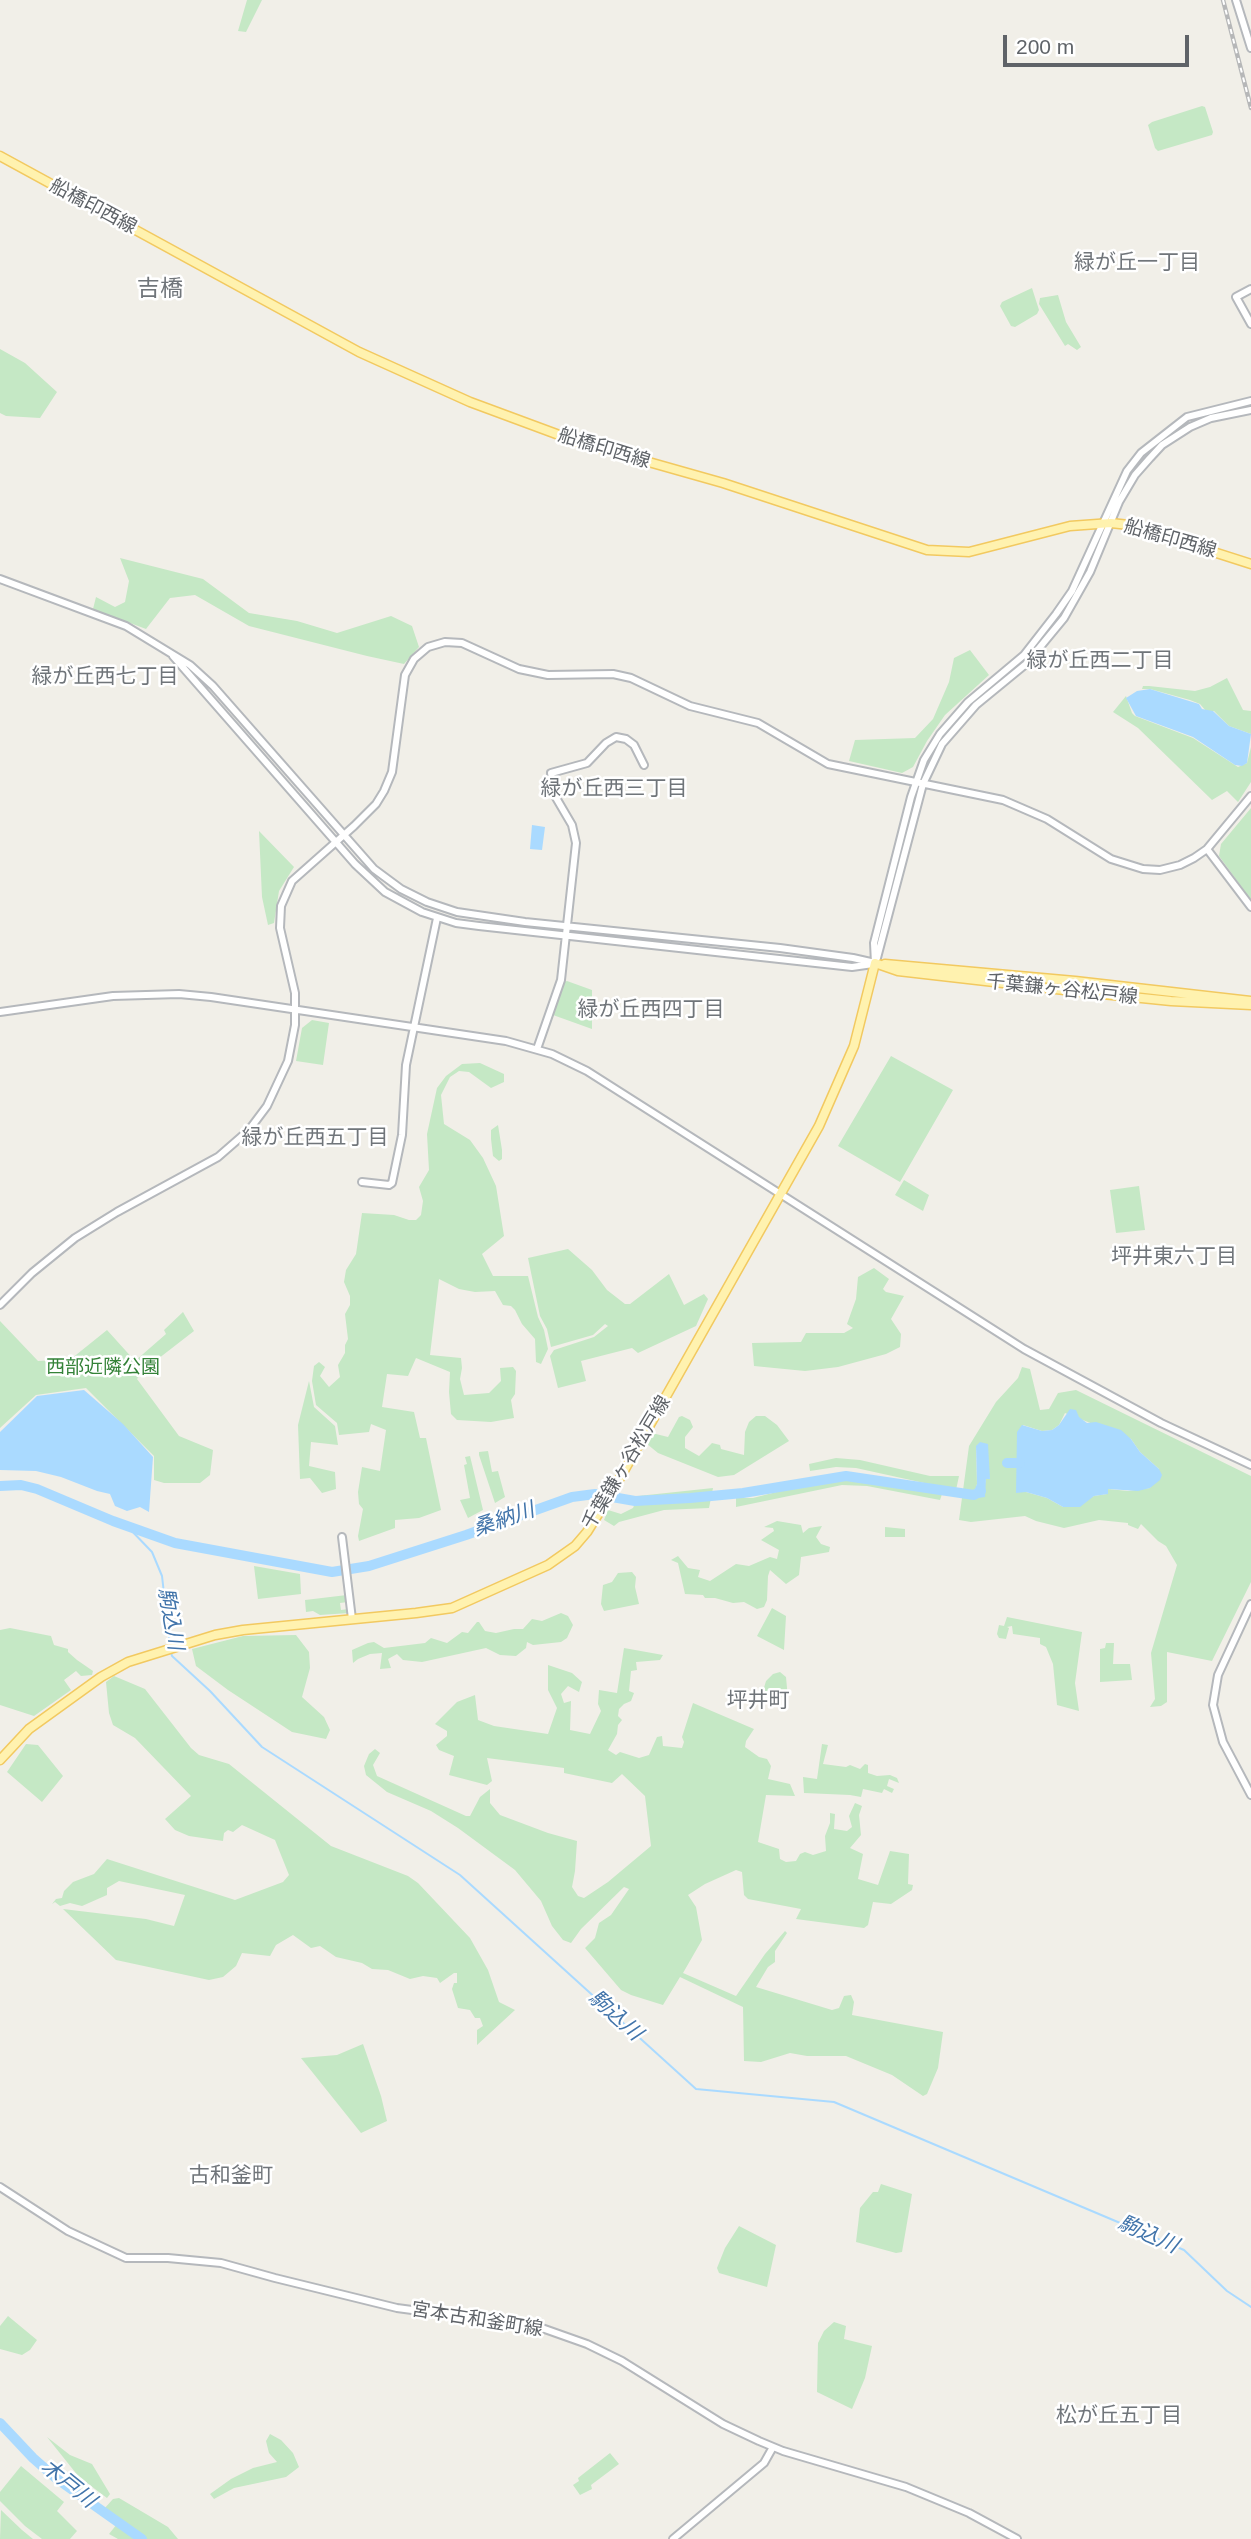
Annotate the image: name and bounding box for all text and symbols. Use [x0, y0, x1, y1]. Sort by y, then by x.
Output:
scale bar [1006, 21, 1192, 65]
text: 200 m [1016, 35, 1074, 58]
street label: 船橋印西線 [46, 175, 140, 239]
district label: 緑が丘一丁目 [1074, 250, 1200, 276]
district label: 吉橋 [137, 276, 183, 304]
street label: 船橋印西線 [555, 424, 653, 474]
street label: 船橋印西線 [1121, 515, 1219, 563]
district label: 緑が丘西二丁目 [1027, 648, 1173, 674]
district label: 緑が丘西七丁目 [32, 664, 178, 690]
district label: 緑が丘西三丁目 [541, 776, 687, 802]
street label: 千葉鎌ヶ谷松戸線 [985, 971, 1139, 1009]
district label: 緑が丘西四丁目 [578, 997, 724, 1023]
district label: 緑が丘西五丁目 [242, 1125, 388, 1151]
district label: 坪井東六丁目 [1111, 1244, 1237, 1270]
park label: 西部近隣公園 [46, 1357, 160, 1379]
street label: 千葉鎌ヶ谷松戸線 [578, 1392, 676, 1534]
water label: 桑納川 [470, 1498, 538, 1542]
water label: 駒込川 [152, 1586, 188, 1652]
district label: 坪井町 [727, 1688, 789, 1714]
water label: 駒込川 [583, 1986, 647, 2046]
district label: 古和釜町 [189, 2163, 273, 2189]
water label: 駒込川 [1114, 2211, 1182, 2259]
street label: 宮本古和釜町線 [410, 2298, 544, 2342]
district label: 松が丘五丁目 [1056, 2403, 1182, 2429]
water label: 木戸川 [36, 2454, 100, 2514]

